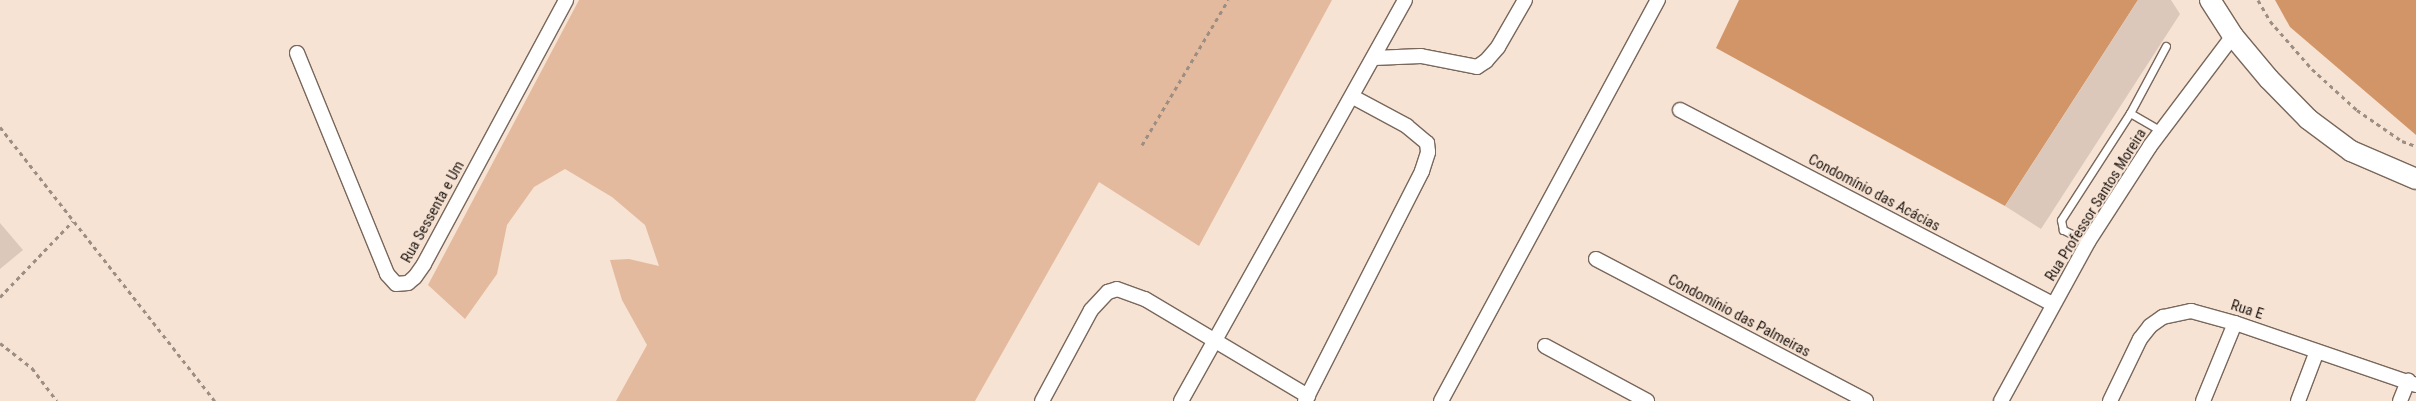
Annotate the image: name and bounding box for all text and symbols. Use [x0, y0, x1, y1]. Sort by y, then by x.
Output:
street label: Rua Professor Santos Moreira [2042, 125, 2150, 285]
street label: Condomínio das Acácias [1805, 151, 1943, 235]
street label: Rua Sessenta e Um [398, 158, 468, 266]
street label: Condomínio das Palmeiras [1665, 271, 1813, 361]
street label: Rua E [2228, 296, 2266, 324]

